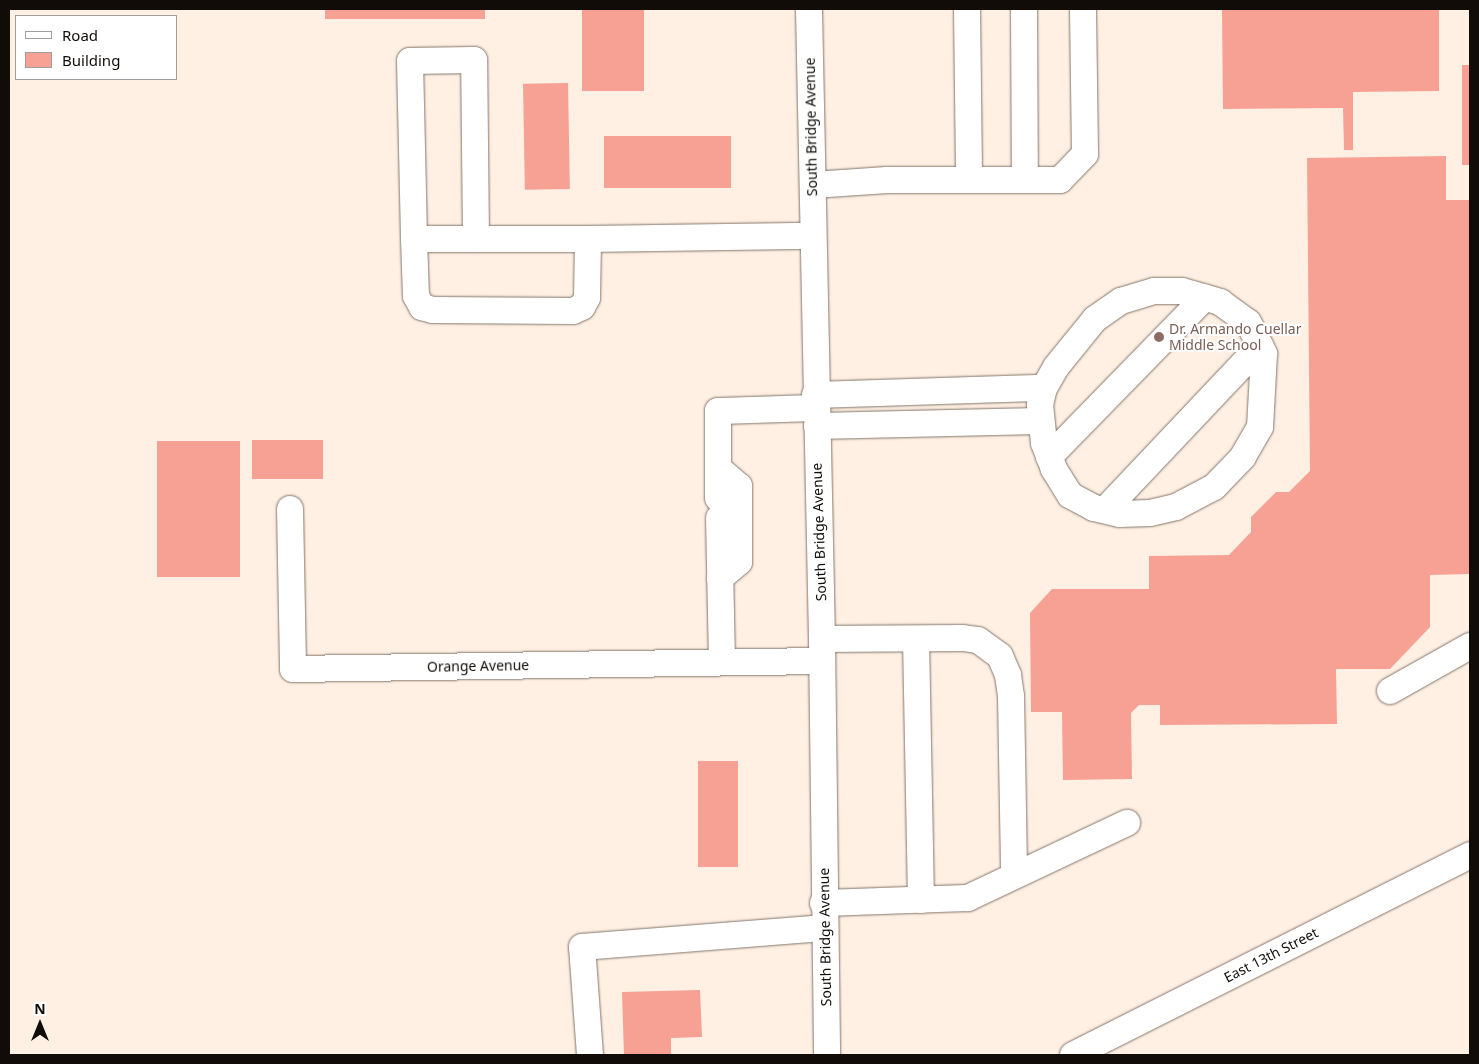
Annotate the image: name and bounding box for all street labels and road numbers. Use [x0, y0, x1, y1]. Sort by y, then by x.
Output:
street label: South Bridge Avenue [801, 58, 821, 196]
street label: South Bridge Avenue [808, 462, 830, 602]
street label: Orange Avenue [427, 657, 529, 675]
street label: South Bridge Avenue [815, 868, 835, 1006]
street label: East 13th Street [1221, 924, 1321, 986]

